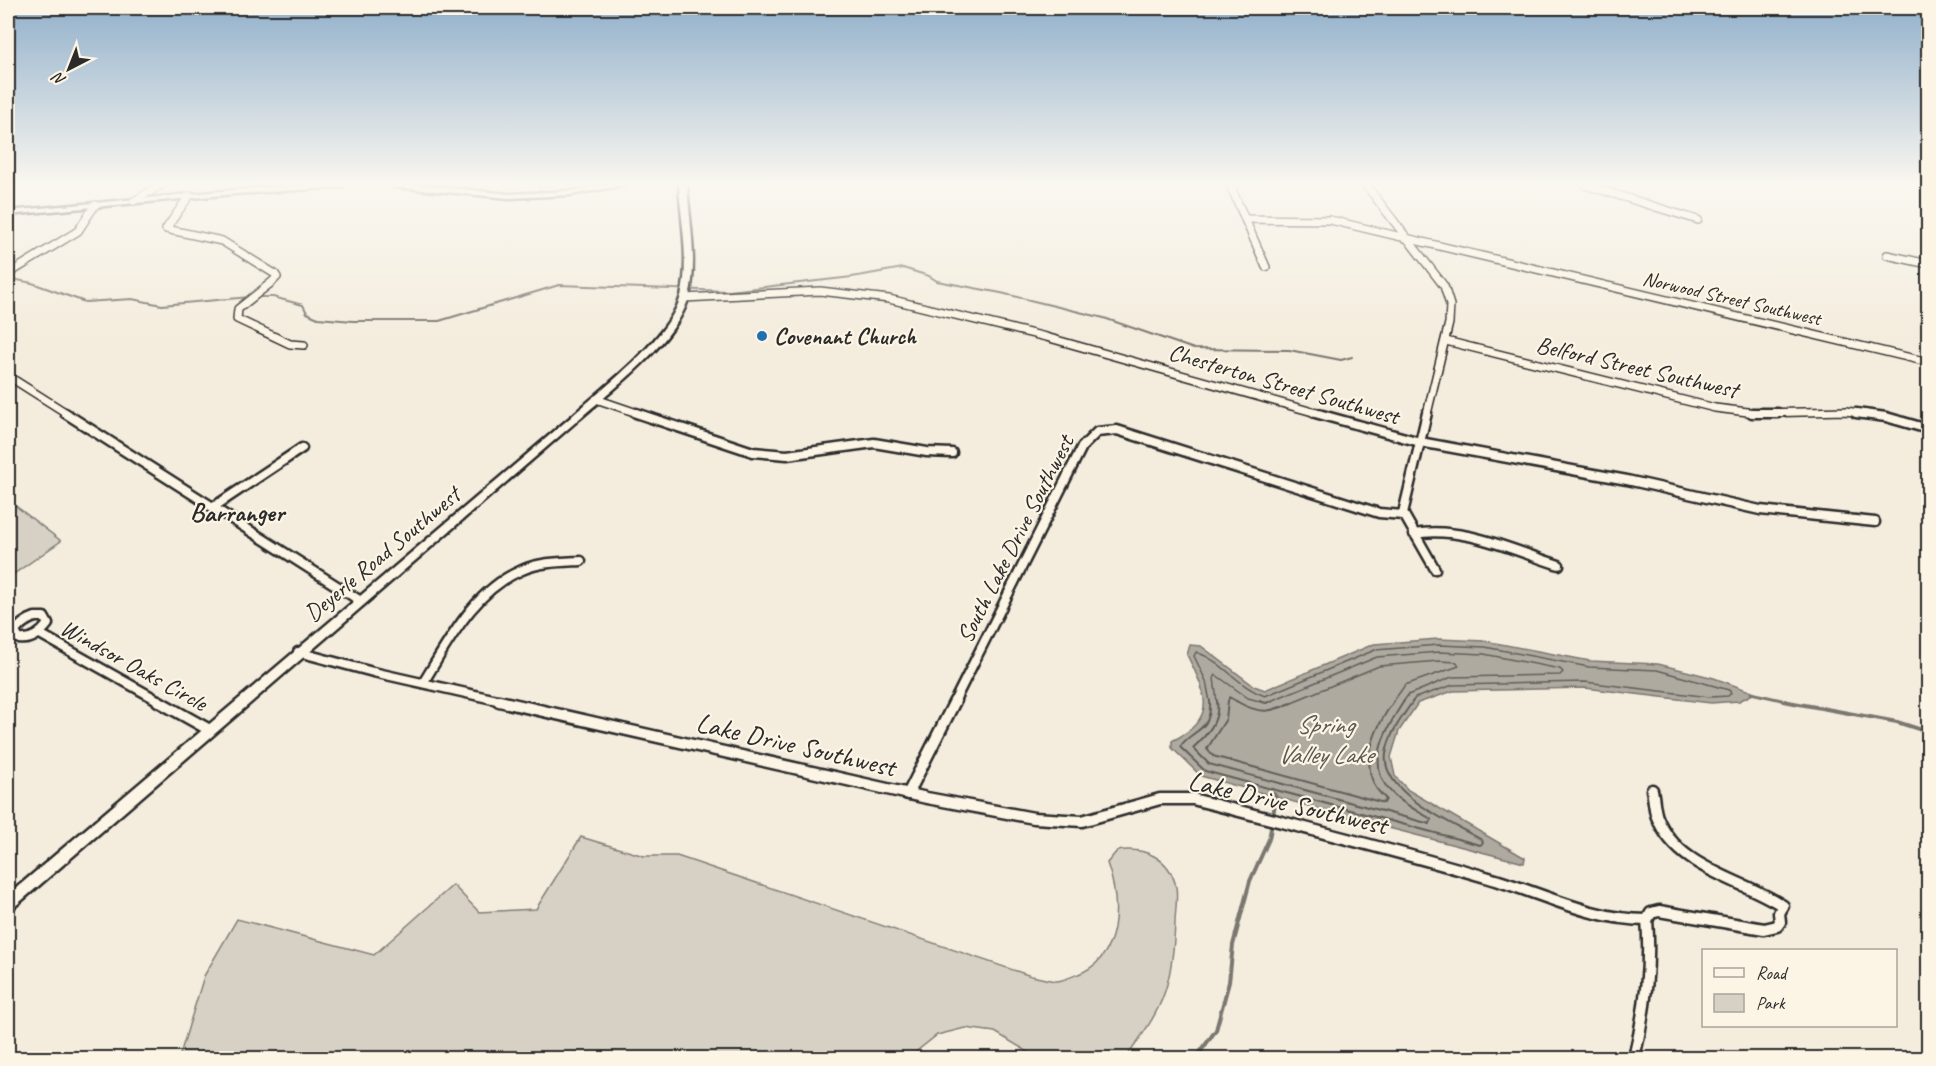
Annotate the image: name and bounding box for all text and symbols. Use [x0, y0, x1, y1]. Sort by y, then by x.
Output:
north arrow [39, 39, 99, 99]
text: N [47, 67, 70, 90]
street label: Norwood Street Southwest [1640, 266, 1826, 332]
place label: Covenant Church [774, 321, 917, 351]
marker: Covenant Church [755, 329, 769, 343]
street label: Belford Street Southwest [1533, 329, 1744, 405]
street label: Chesterton Street Southwest [1165, 337, 1405, 432]
street label: South Lake Drive Southwest [950, 429, 1081, 648]
street label: Deyerle Road Southwest [298, 478, 468, 628]
district label: Barranger [190, 496, 287, 529]
street label: Windsor Oaks Circle [55, 612, 214, 719]
street label: Lake Drive Southwest [693, 705, 902, 785]
water label: Spring Valley Lake [1277, 708, 1377, 771]
street label: Lake Drive Southwest [1185, 763, 1394, 843]
legend [1702, 949, 1897, 1027]
text: Road [1756, 962, 1789, 984]
text: Park [1756, 992, 1786, 1014]

